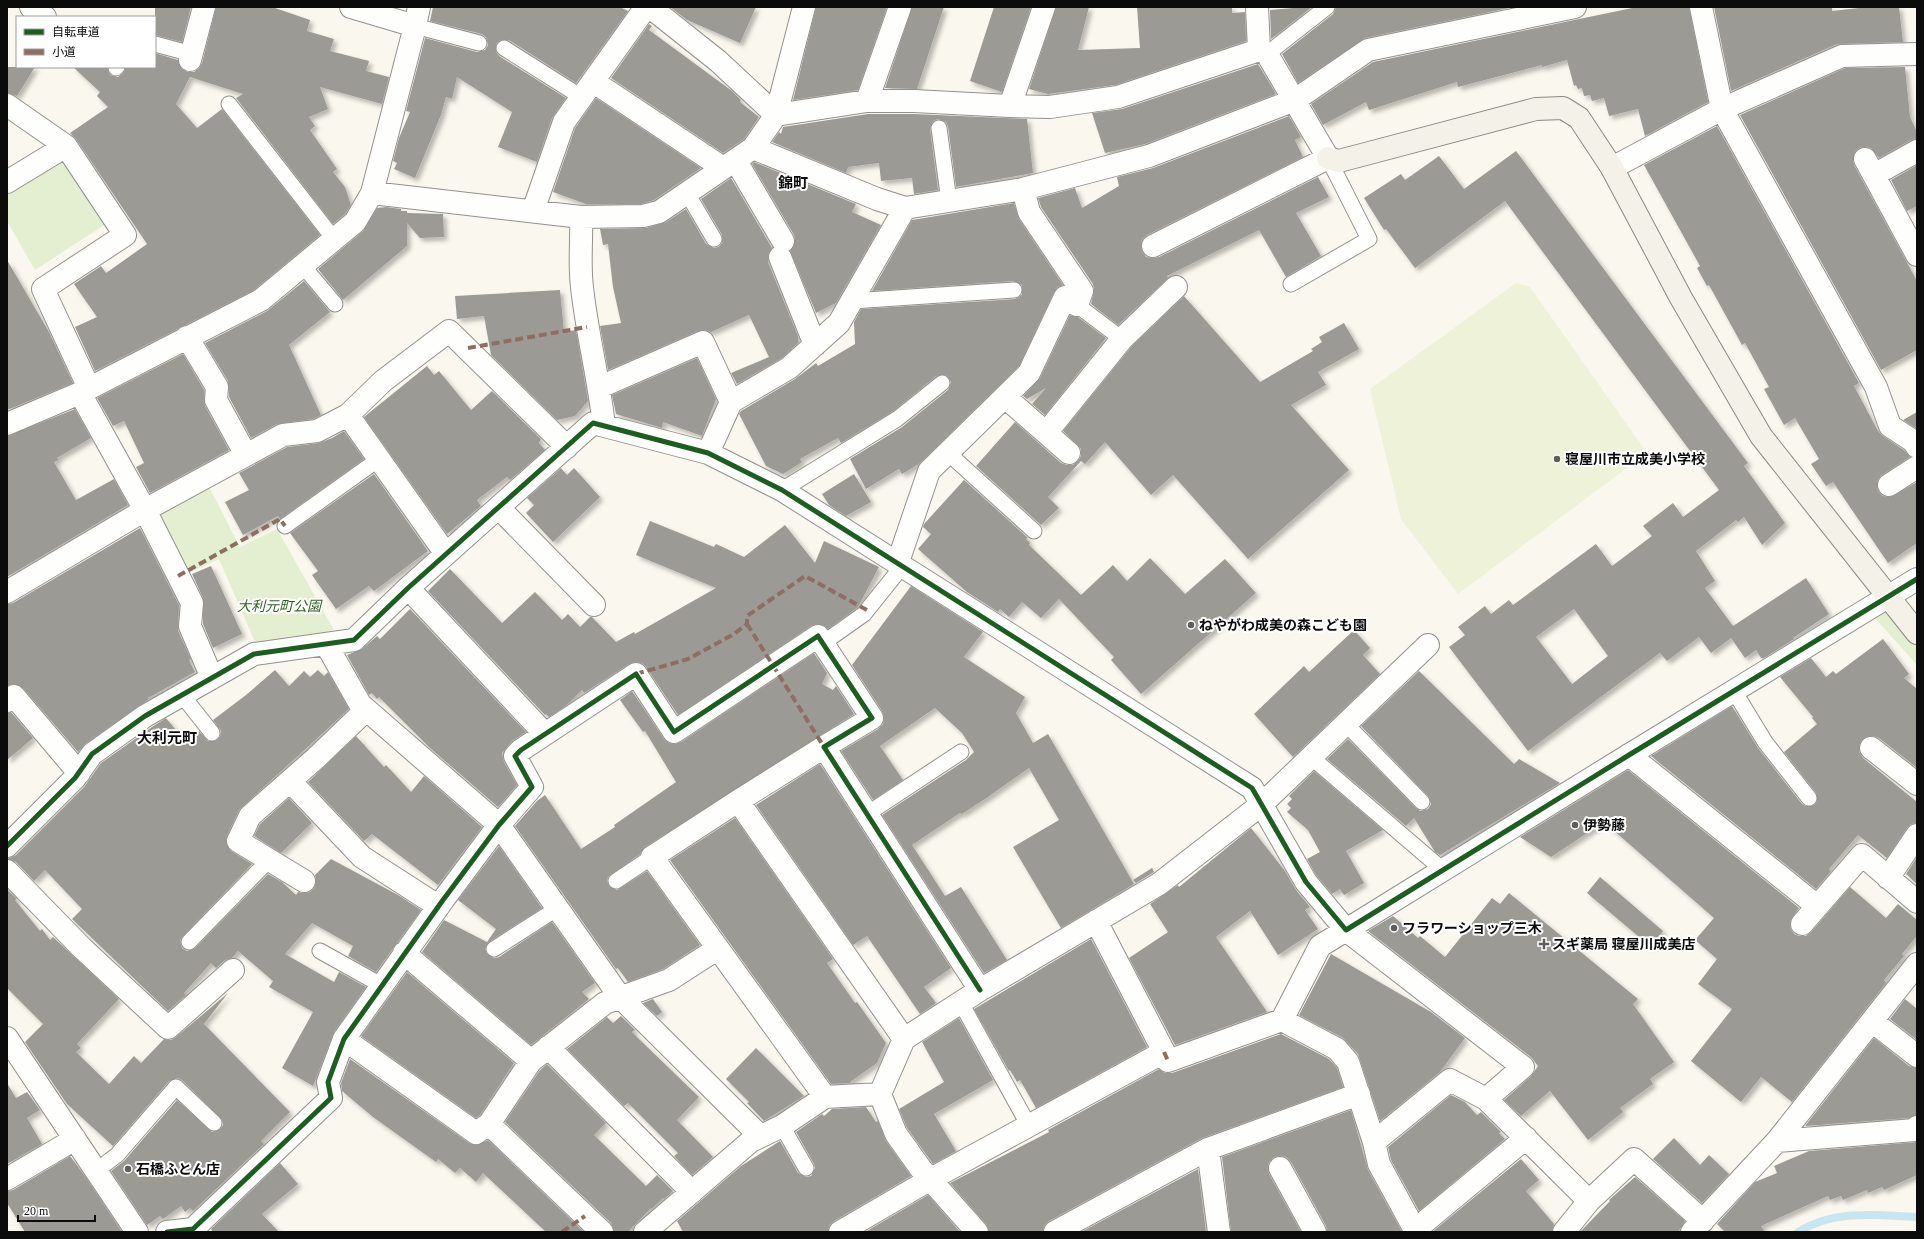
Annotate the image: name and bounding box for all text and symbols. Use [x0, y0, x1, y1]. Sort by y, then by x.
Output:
legend [16, 16, 156, 68]
text: 自転車道 [52, 25, 100, 39]
text: 小道 [52, 45, 76, 59]
district label: 錦町 [778, 175, 808, 191]
place label: 寝屋川市立成美小学校 [1565, 451, 1705, 467]
marker: 寝屋川市立成美小学校 [1552, 454, 1562, 464]
park label: 大利元町公園 [237, 599, 323, 614]
place label: ねやがわ成美の森こども園 [1199, 617, 1367, 633]
marker: ねやがわ成美の森こども園 [1186, 620, 1196, 630]
district label: 大利元町 [137, 730, 197, 746]
place label: 伊勢藤 [1583, 818, 1625, 833]
marker: 伊勢藤 [1570, 820, 1580, 830]
place label: フラワーショップ三木 [1402, 921, 1542, 936]
marker: フラワーショップ三木 [1389, 923, 1399, 933]
place label: スギ薬局 寝屋川成美店 [1552, 936, 1696, 952]
marker: スギ薬局 寝屋川成美店 [1539, 939, 1549, 949]
place label: 石橋ふとん店 [136, 1162, 220, 1177]
marker: 石橋ふとん店 [123, 1164, 133, 1174]
scale bar [18, 1197, 95, 1223]
text: 20 m [24, 1204, 49, 1218]

